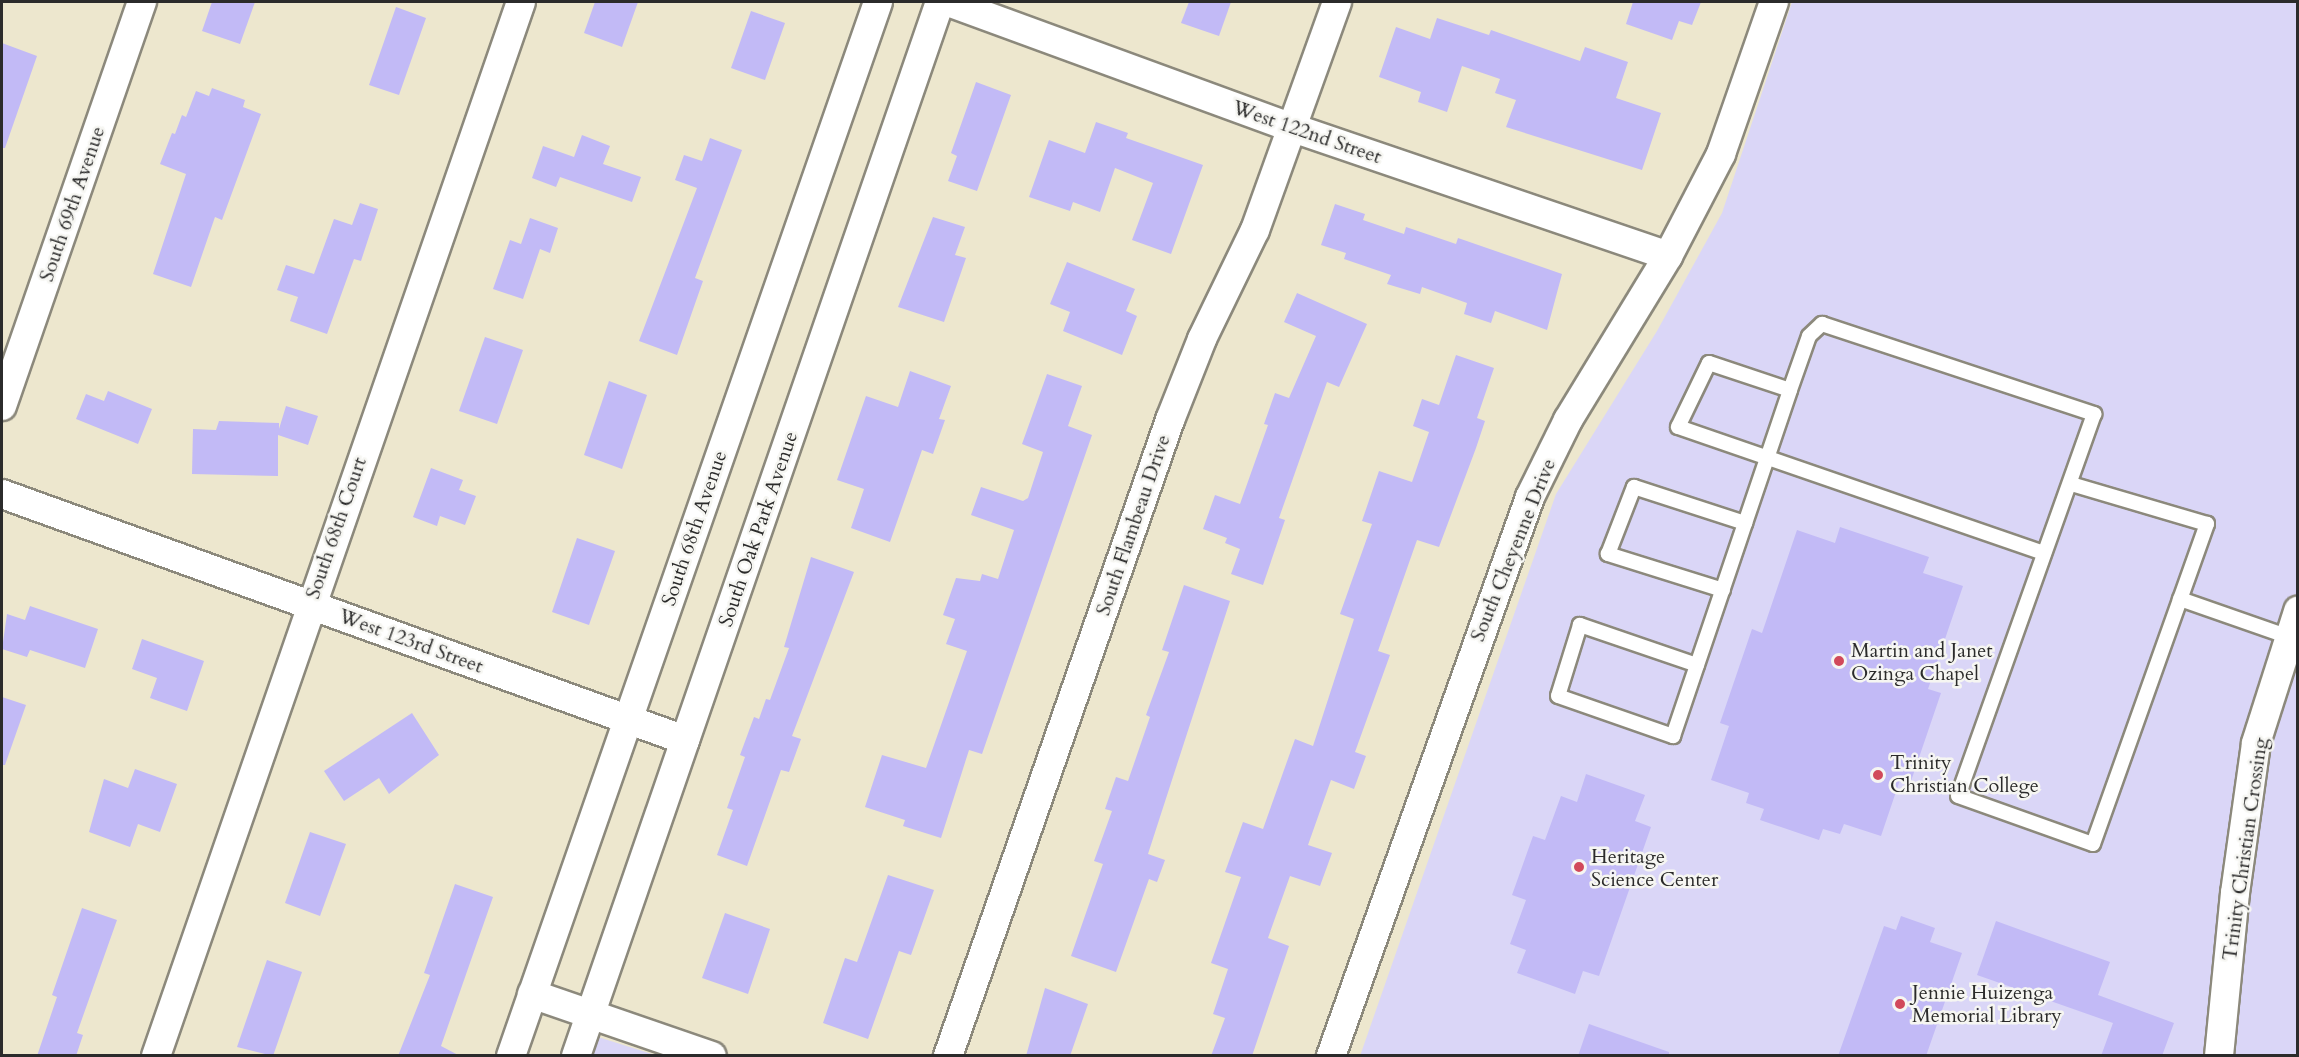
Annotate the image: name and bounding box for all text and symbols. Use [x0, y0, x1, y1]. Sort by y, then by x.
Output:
street label: West 122nd Street [1229, 95, 1385, 169]
street label: South 69th Avenue [34, 123, 110, 285]
street label: South Oak Park Avenue [713, 428, 803, 630]
street label: South Flambeau Drive [1091, 431, 1175, 619]
street label: South 68th Avenue [656, 447, 732, 609]
street label: South 68th Court [301, 454, 371, 602]
street label: South Cheyenne Drive [1465, 455, 1561, 645]
street label: West 123rd Street [336, 604, 486, 678]
place label: Martin and Janet Ozinga Chapel [1851, 638, 1993, 685]
marker: Martin and Janet Ozinga Chapel [1832, 654, 1846, 668]
street label: Trinity Christian Crossing [2217, 736, 2273, 962]
place label: Trinity Christian College [1890, 751, 2039, 798]
marker: Trinity Christian College [1871, 768, 1885, 782]
place label: Heritage Science Center [1591, 844, 1718, 891]
marker: Heritage Science Center [1572, 860, 1586, 874]
place label: Jennie Huizenga Memorial Library [1912, 981, 2062, 1028]
marker: Jennie Huizenga Memorial Library [1893, 997, 1907, 1011]

